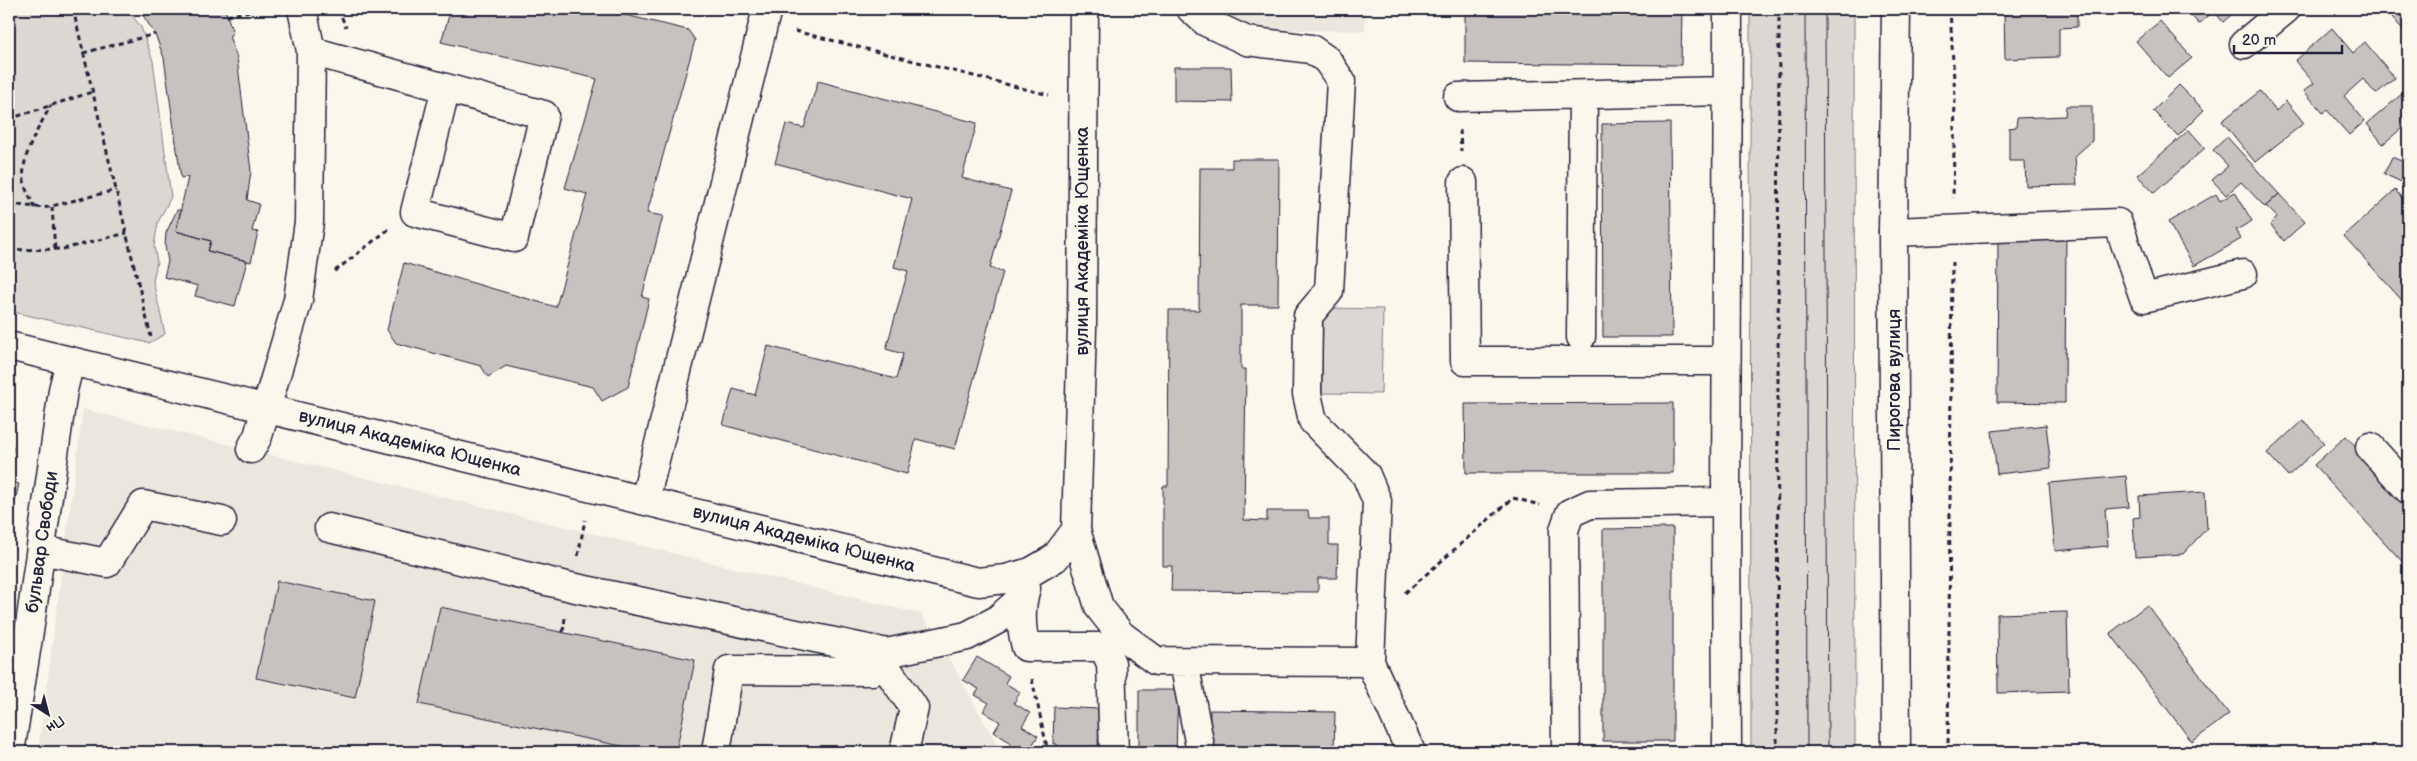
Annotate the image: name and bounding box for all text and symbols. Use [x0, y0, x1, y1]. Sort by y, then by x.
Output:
scale bar [2234, 22, 2342, 54]
text: 20 m [2242, 31, 2276, 50]
street label: вулиця Академіка Ющенка [1072, 126, 1093, 355]
street label: Пирогова вулиця [1884, 309, 1905, 451]
street label: вулиця Академіка Ющенка [296, 405, 524, 481]
street label: бульвар Свободи [22, 470, 62, 614]
street label: вулиця Академіка Ющенка [690, 501, 918, 577]
north arrow [22, 688, 72, 738]
text: Пн [43, 712, 68, 736]

